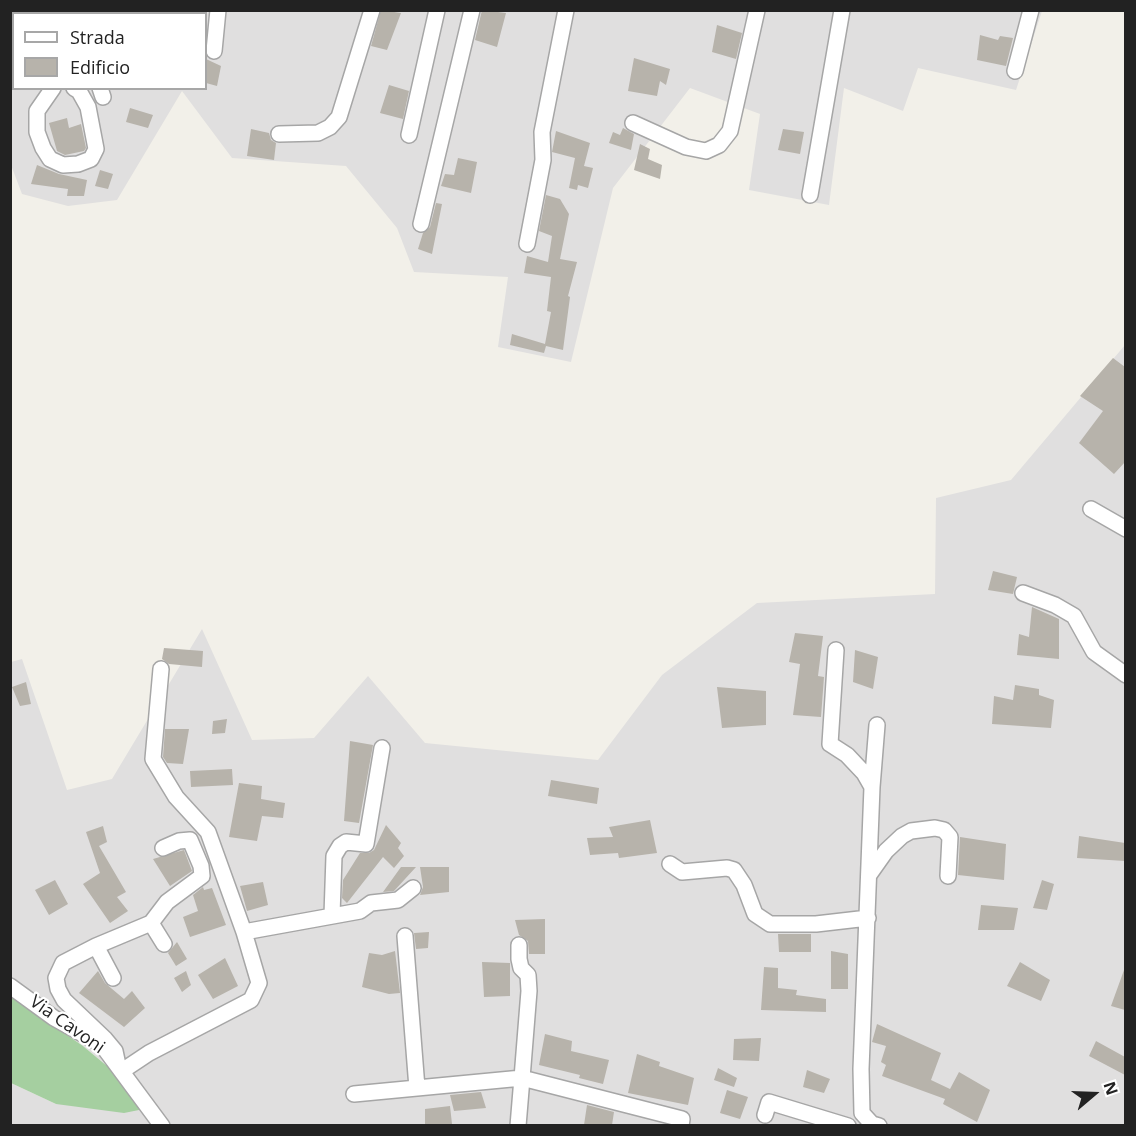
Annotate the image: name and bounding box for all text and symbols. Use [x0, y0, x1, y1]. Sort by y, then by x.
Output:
legend [12, 12, 207, 90]
text: Strada [70, 25, 125, 49]
text: Edificio [70, 55, 130, 79]
street label: Via Cavoni [25, 991, 109, 1059]
north arrow [1064, 1064, 1124, 1124]
text: N [1098, 1078, 1124, 1098]

